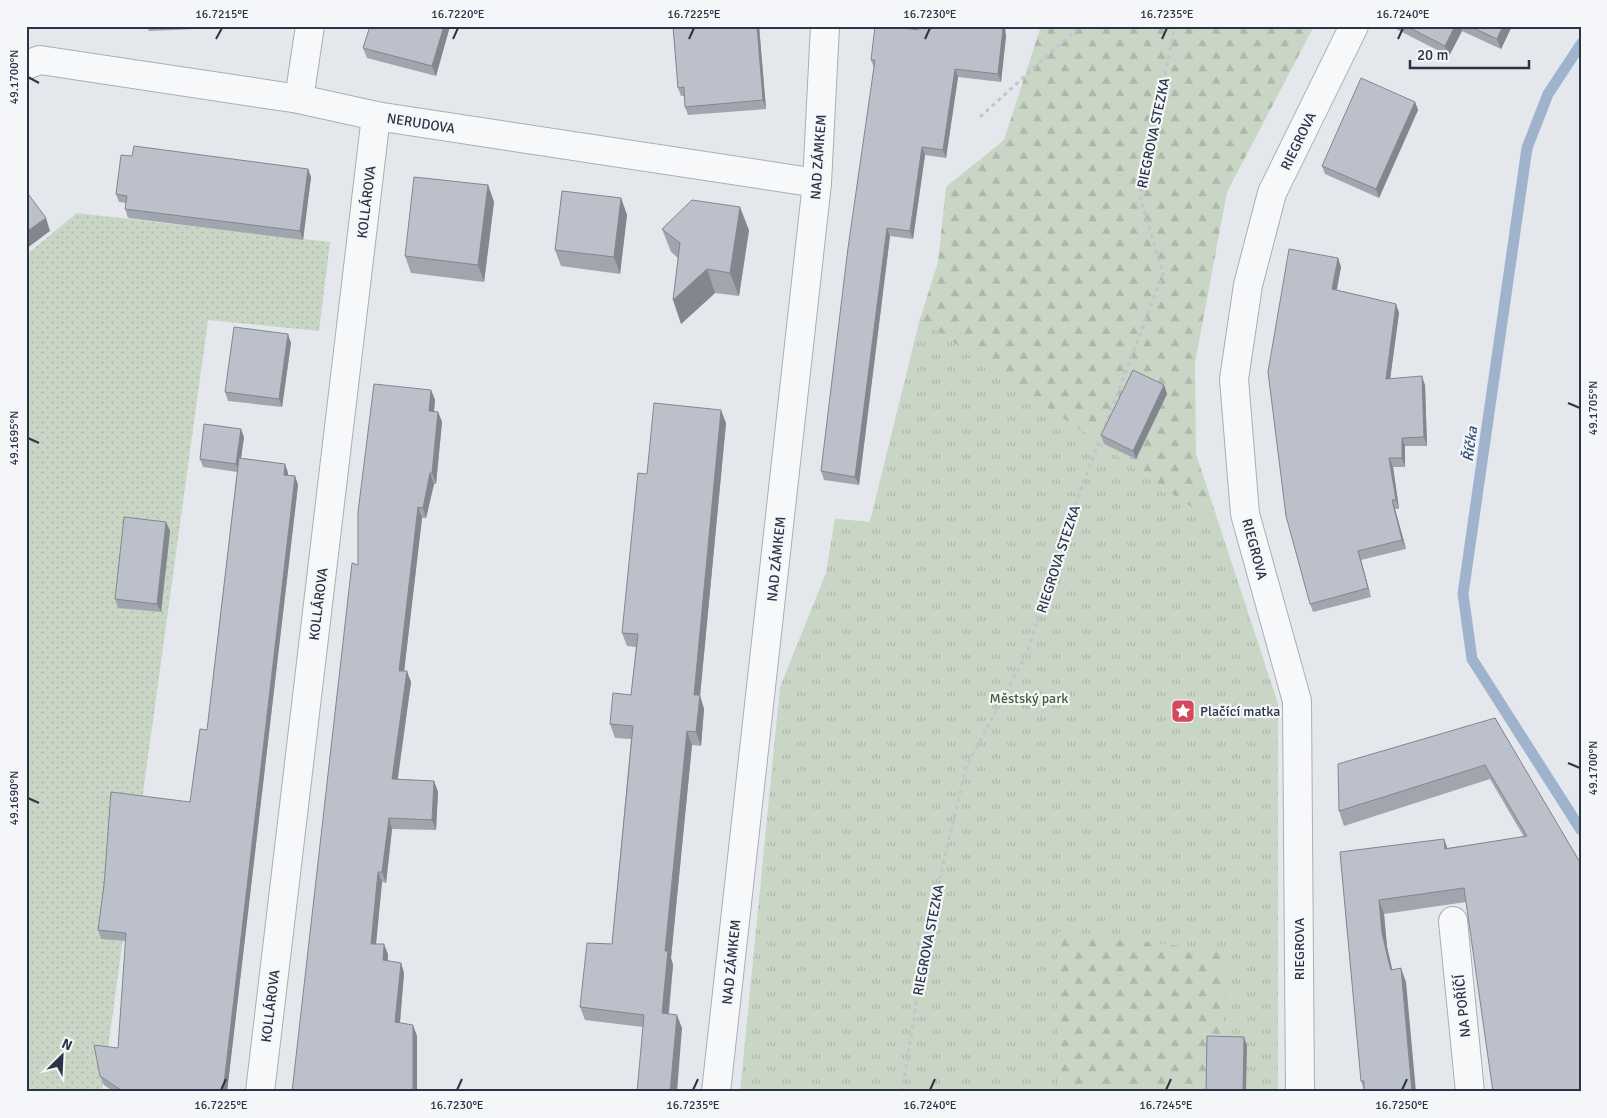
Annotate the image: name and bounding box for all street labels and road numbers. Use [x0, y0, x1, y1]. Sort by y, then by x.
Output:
street label: RIEGROVA STEZKA [1133, 76, 1174, 190]
street label: RIEGROVA [1277, 109, 1320, 173]
street label: NERUDOVA [386, 110, 457, 137]
street label: NAD ZÁMKEM [807, 114, 830, 200]
street label: KOLLÁROVA [354, 164, 379, 240]
street label: RIEGROVA STEZKA [1033, 503, 1084, 615]
street label: NAD ZÁMKEM [764, 516, 789, 602]
street label: RIEGROVA [1238, 517, 1271, 582]
street label: KOLLÁROVA [306, 566, 331, 642]
street label: RIEGROVA STEZKA [909, 883, 948, 997]
street label: RIEGROVA [1291, 917, 1308, 980]
street label: NAD ZÁMKEM [719, 919, 744, 1005]
street label: KOLLÁROVA [258, 968, 283, 1044]
street label: NA POŘÍČÍ [1451, 973, 1474, 1038]

